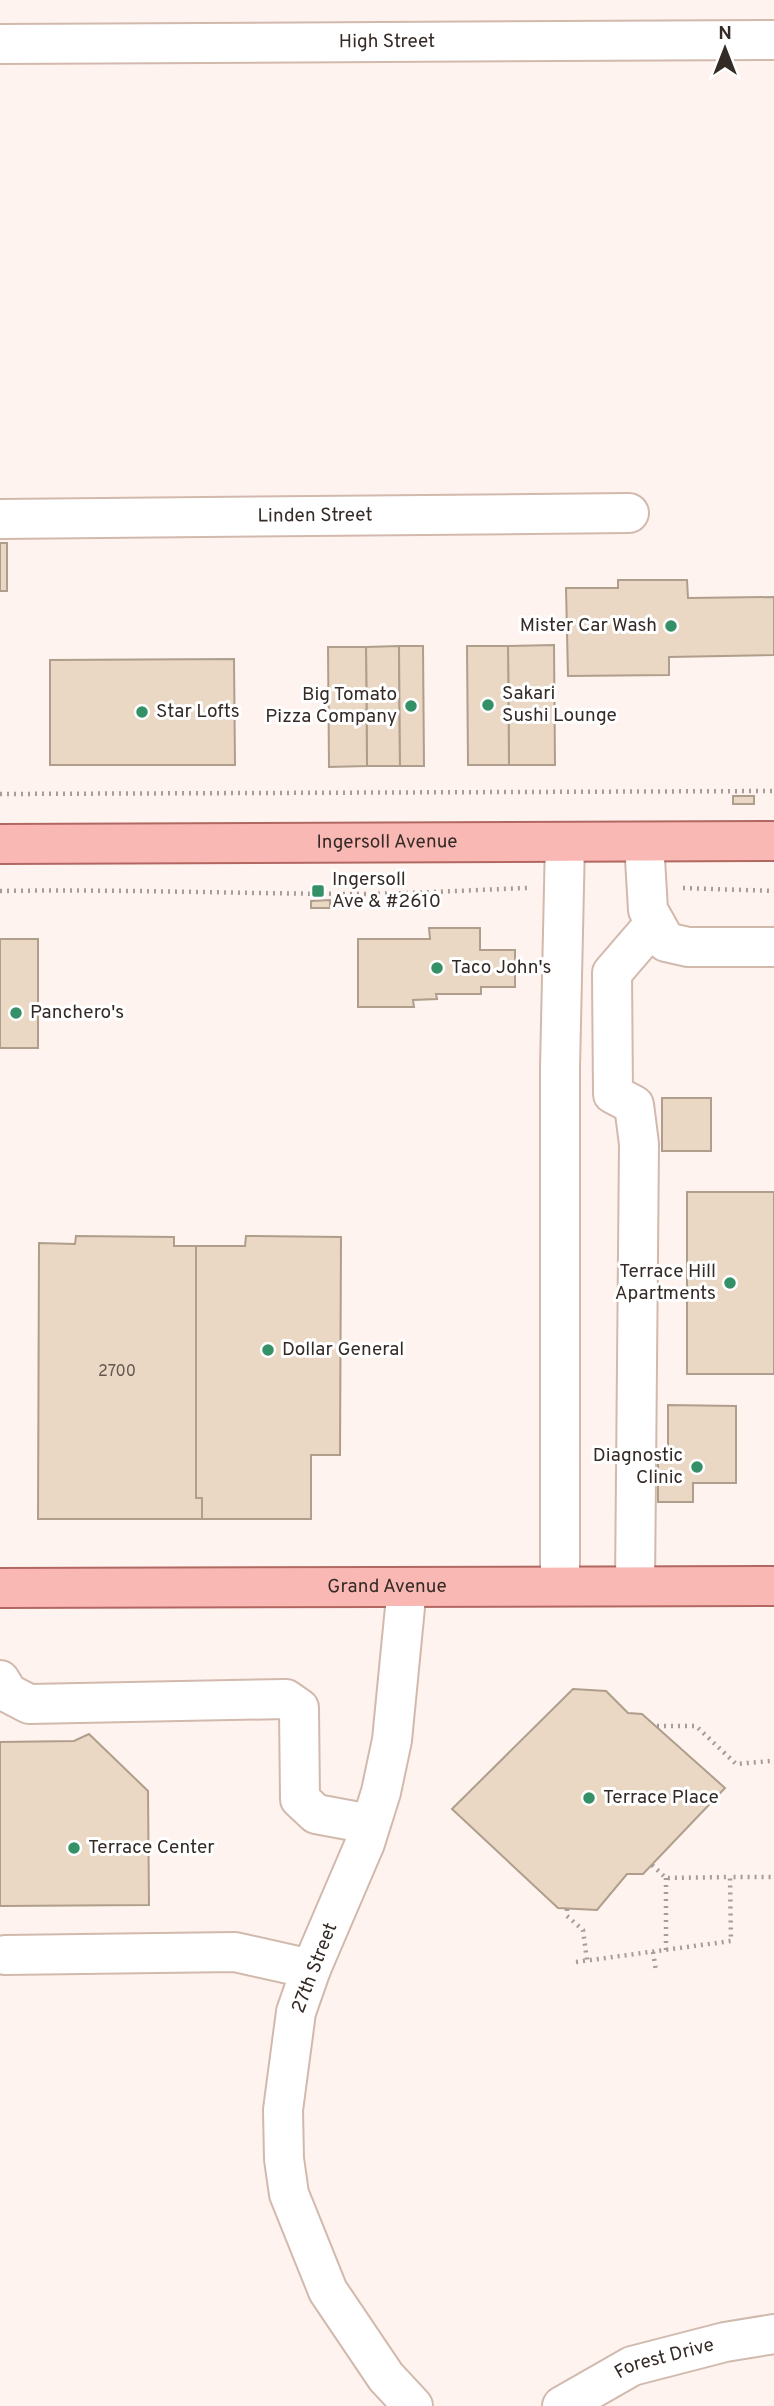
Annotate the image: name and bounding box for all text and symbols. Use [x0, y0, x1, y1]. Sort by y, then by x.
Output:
north arrow [690, 14, 760, 84]
text: N [718, 22, 732, 46]
street label: High Street [339, 30, 435, 54]
street label: Linden Street [257, 503, 373, 529]
place label: Mister Car Wash [520, 614, 657, 638]
marker: Mister Car Wash [663, 618, 679, 634]
place label: Sakari Sushi Lounge [502, 682, 617, 728]
place label: Big Tomato Pizza Company [265, 683, 397, 729]
marker: Sakari Sushi Lounge [480, 697, 496, 713]
marker: Big Tomato Pizza Company [403, 698, 419, 714]
place label: Star Lofts [156, 700, 240, 724]
marker: Star Lofts [134, 704, 150, 720]
street label: Ingersoll Avenue [316, 830, 458, 855]
place label: Ingersoll Ave & #2610 [332, 868, 441, 914]
marker: Ingersoll Ave & #2610 [310, 883, 326, 899]
place label: Taco John's [451, 956, 551, 980]
marker: Taco John's [429, 960, 445, 976]
place label: Panchero's [30, 1001, 124, 1025]
marker: Panchero's [8, 1005, 24, 1021]
place label: Terrace Hill Apartments [615, 1260, 716, 1306]
marker: Terrace Hill Apartments [722, 1275, 738, 1291]
place label: Dollar General [282, 1338, 404, 1362]
marker: Dollar General [260, 1342, 276, 1358]
house number: 2700 [98, 1362, 136, 1382]
place label: Diagnostic Clinic [593, 1444, 683, 1490]
marker: Diagnostic Clinic [689, 1459, 705, 1475]
street label: Grand Avenue [327, 1575, 447, 1599]
place label: Terrace Place [603, 1786, 719, 1810]
marker: Terrace Place [581, 1790, 597, 1806]
place label: Terrace Center [88, 1836, 215, 1860]
marker: Terrace Center [66, 1840, 82, 1856]
street label: 27th Street [287, 1919, 343, 2017]
street label: Forest Drive [611, 2333, 717, 2385]

